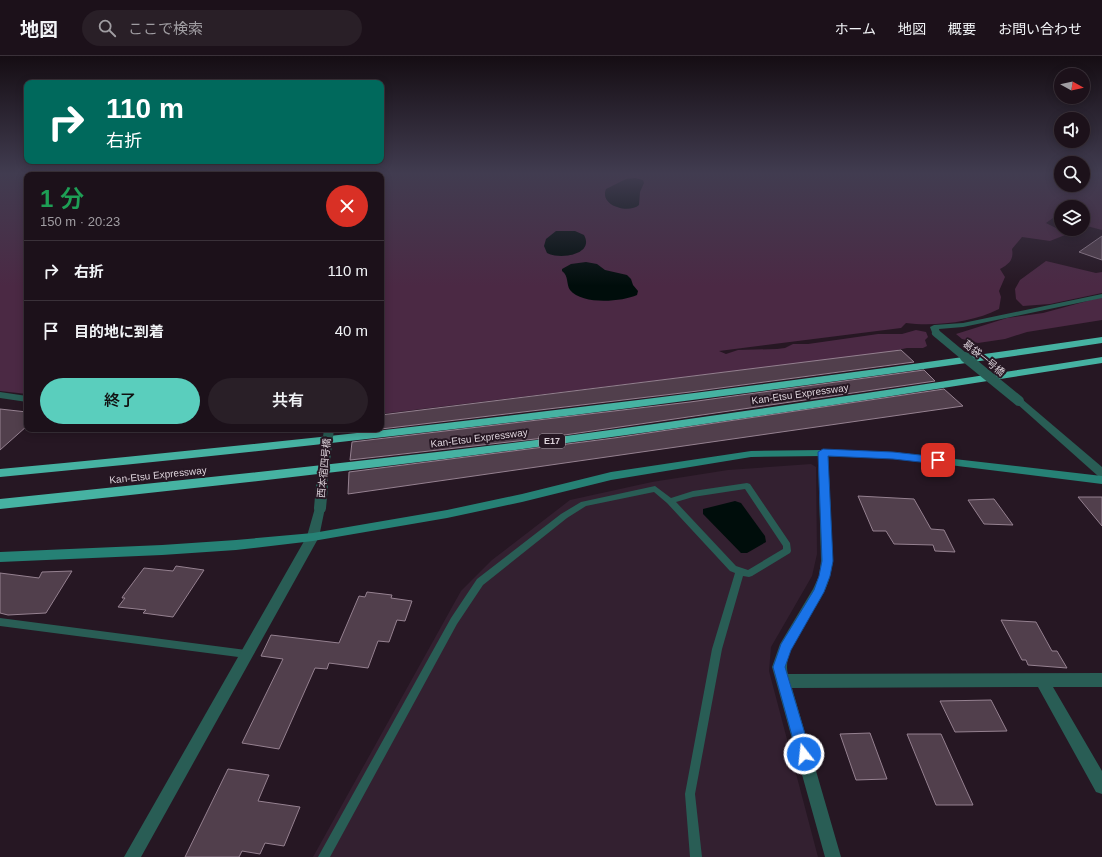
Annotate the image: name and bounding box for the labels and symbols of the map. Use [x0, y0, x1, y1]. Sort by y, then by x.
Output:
north arrow [1054, 68, 1090, 104]
street label: 葛袋一号橋 [961, 338, 1007, 378]
street label: Kan-Etsu Expressway [751, 382, 849, 406]
street label: Kan-Etsu Expressway [430, 427, 528, 449]
road number: E17 [539, 434, 565, 448]
street label: 西本宿四号橋 [315, 438, 333, 498]
pin [921, 443, 955, 477]
street label: Kan-Etsu Expressway [109, 464, 207, 486]
position arrow [783, 733, 825, 775]

